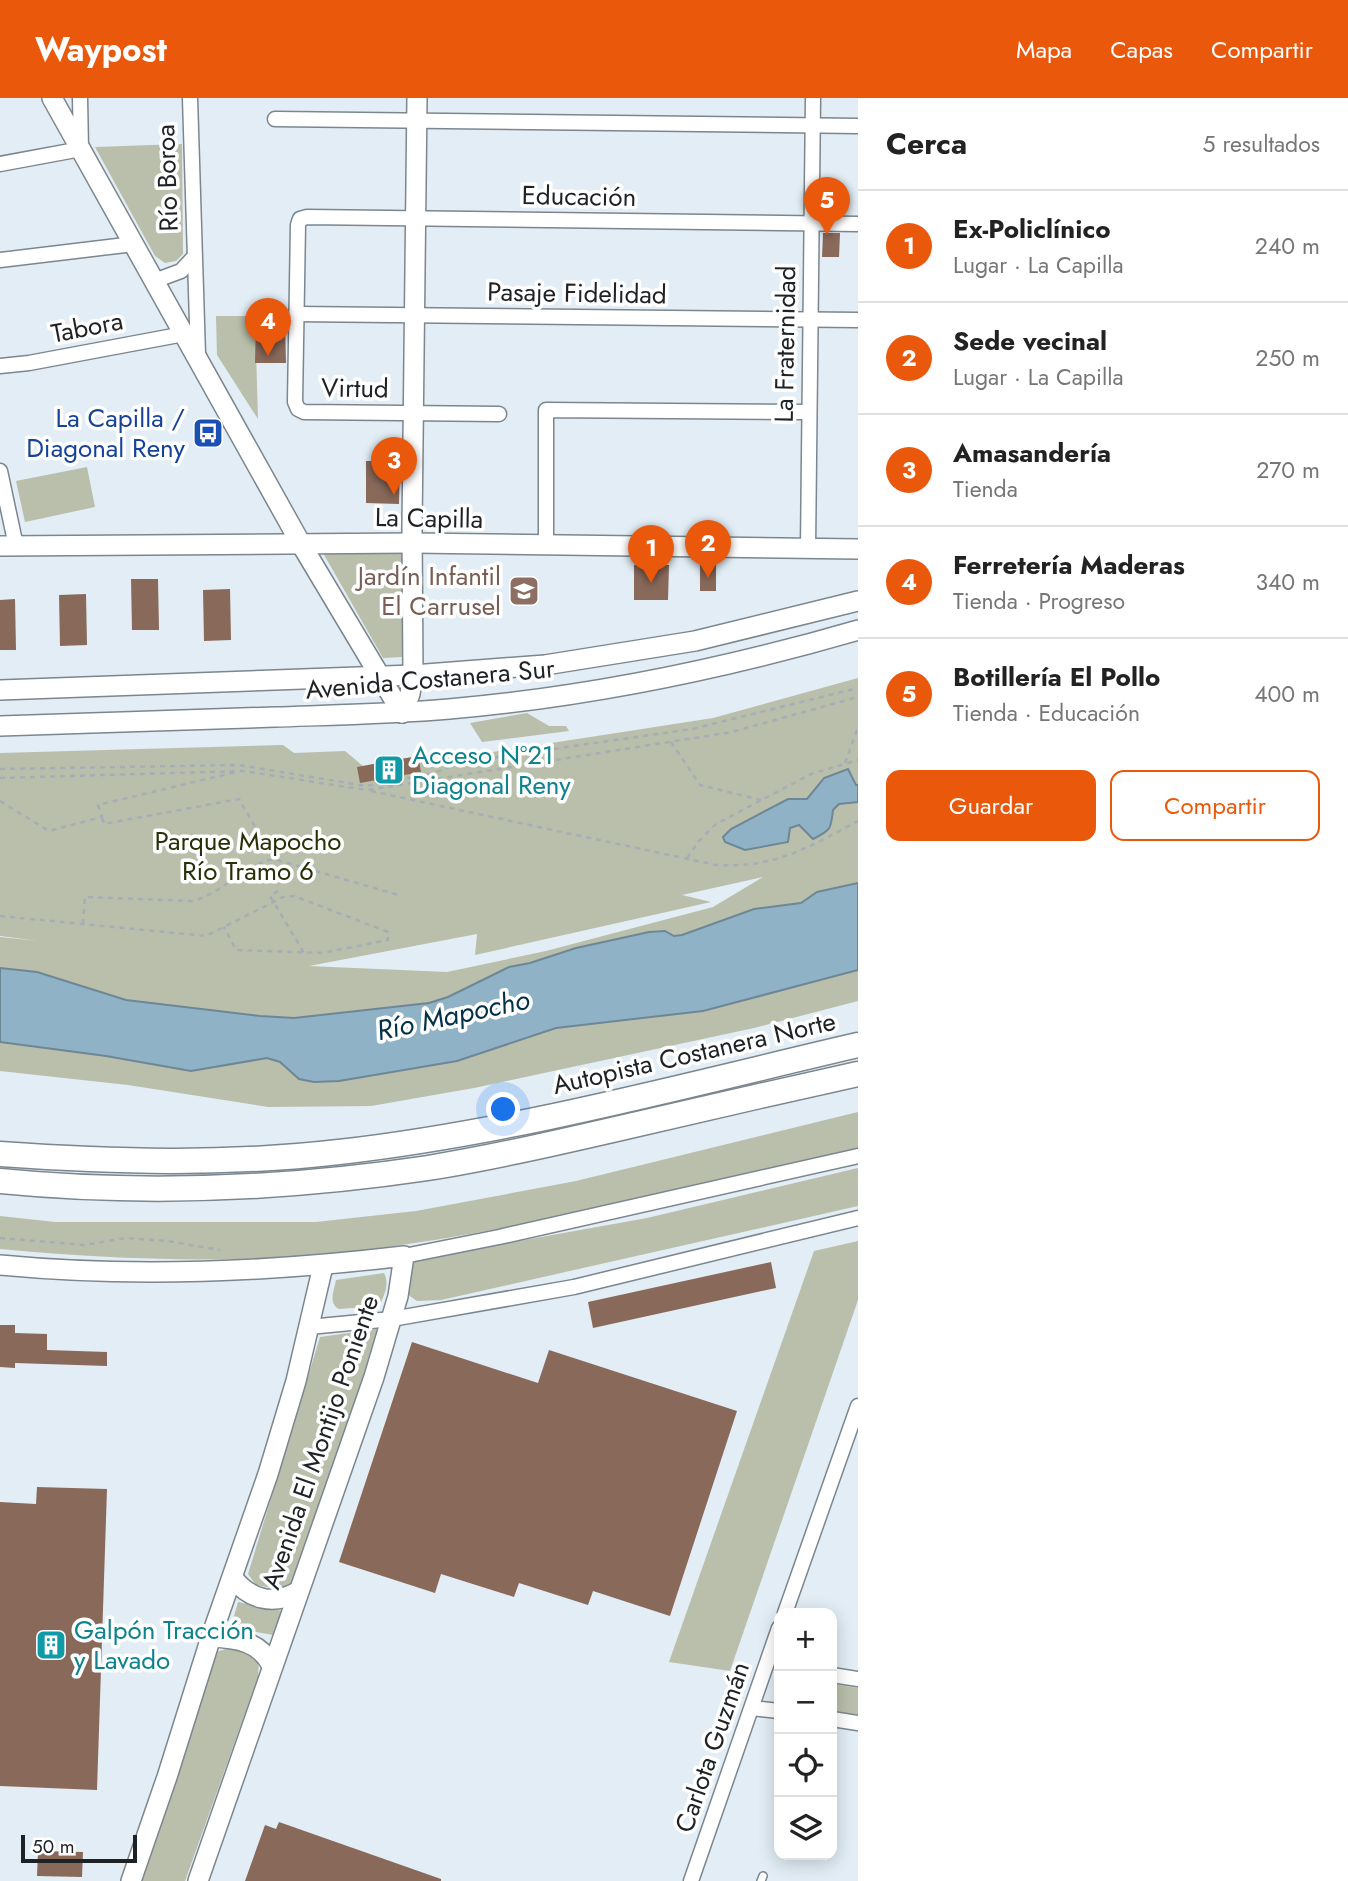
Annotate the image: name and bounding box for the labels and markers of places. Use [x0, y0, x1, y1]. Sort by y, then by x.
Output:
pin: 5 [804, 177, 850, 235]
pin: 4 [245, 298, 291, 356]
place label: La Capilla / Diagonal Reny [26, 399, 186, 467]
bus stop icon: La Capilla / Diagonal Reny [191, 416, 225, 450]
pin: 3 [371, 437, 417, 495]
pin: 2 [685, 520, 731, 578]
pin: 1 [628, 525, 674, 583]
place label: Jardín Infantil El Carrusel [355, 557, 501, 625]
school or university icon: Jardín Infantil El Carrusel [507, 574, 541, 608]
place label: Acceso N°21 Diagonal Reny [412, 736, 571, 804]
building icon: Acceso N°21 Diagonal Reny [372, 753, 406, 787]
place label: Galpón Tracción y Lavado [74, 1611, 254, 1679]
building icon: Galpón Tracción y Lavado [34, 1628, 68, 1662]

